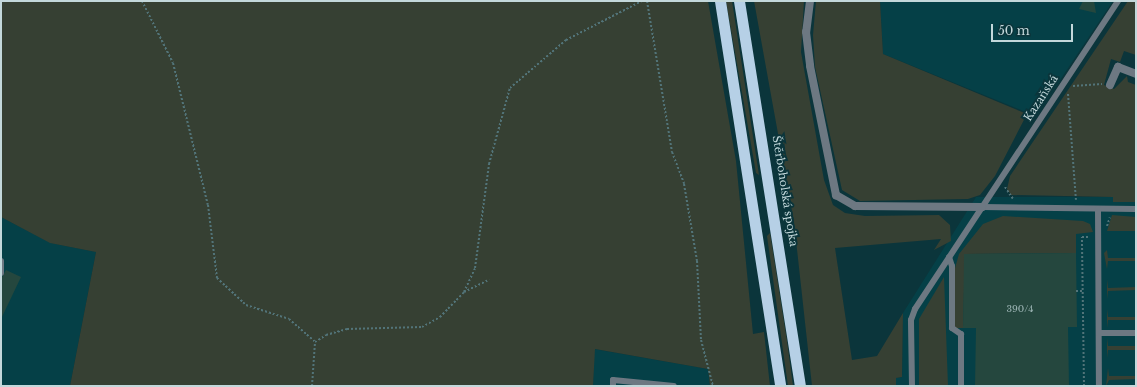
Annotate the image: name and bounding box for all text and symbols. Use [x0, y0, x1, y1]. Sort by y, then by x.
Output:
scale bar [993, 16, 1075, 42]
text: 50 m [998, 23, 1030, 38]
street label: Kazaňská [1021, 72, 1061, 124]
street label: Štěrboholská spojka [770, 134, 800, 248]
house number: 390/4 [1007, 304, 1033, 314]

